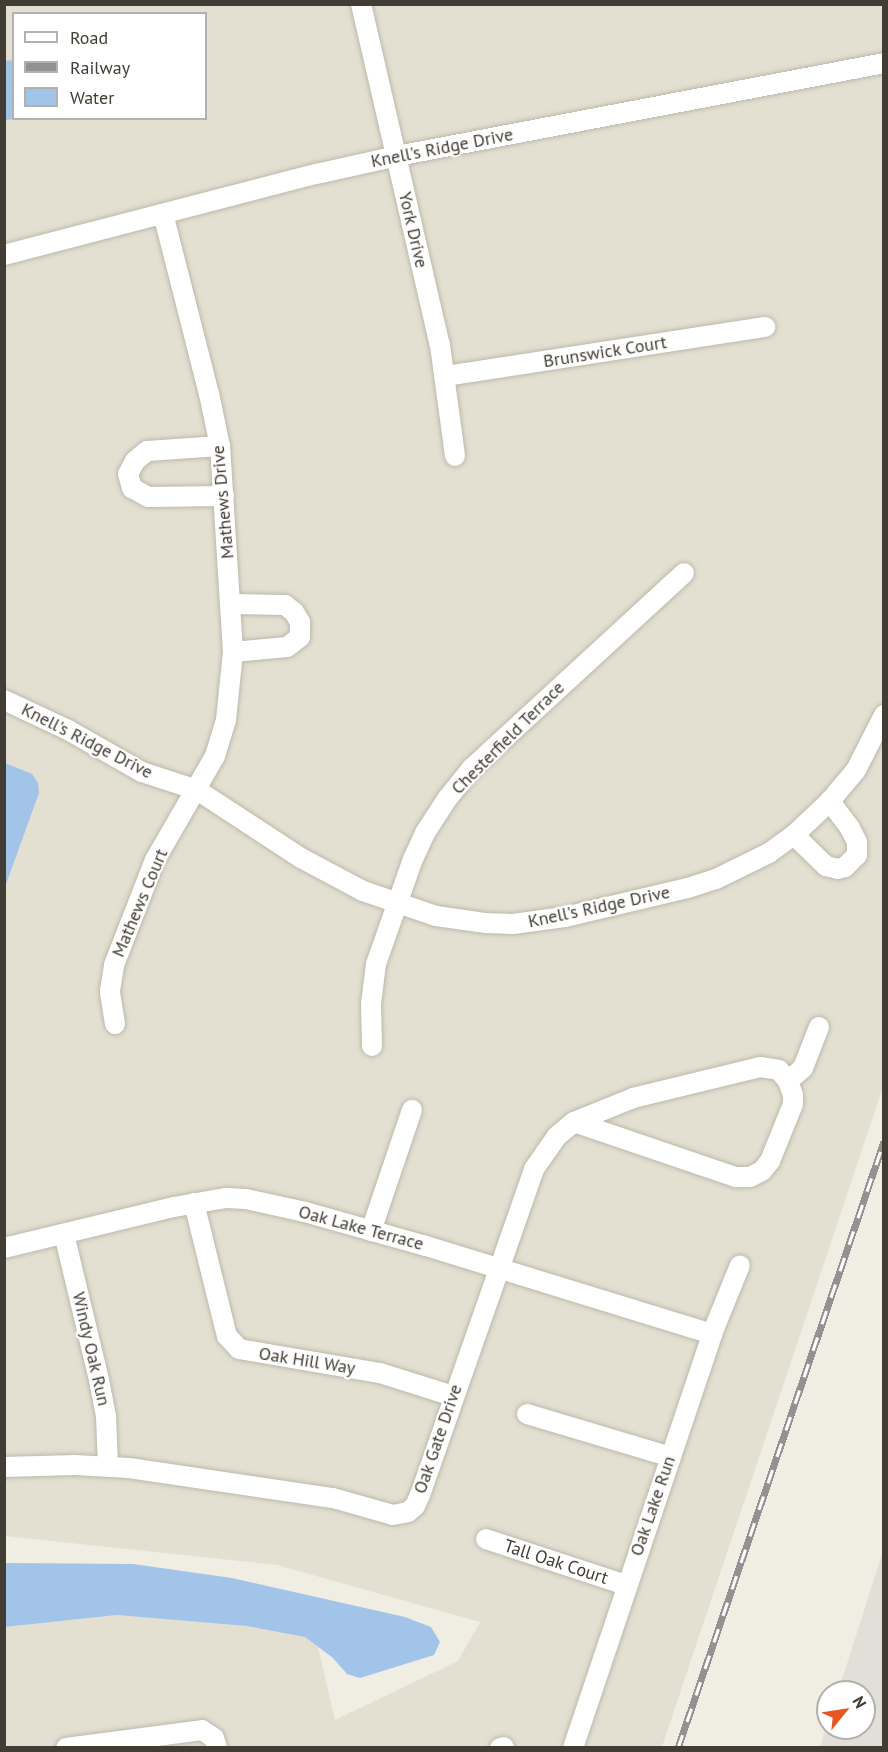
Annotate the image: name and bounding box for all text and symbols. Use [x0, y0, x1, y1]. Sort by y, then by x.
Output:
legend [12, 12, 207, 120]
text: Road [70, 26, 108, 49]
text: Railway [70, 56, 130, 79]
text: Water [70, 86, 114, 109]
street label: Knell's Ridge Drive [369, 124, 515, 172]
street label: York Drive [394, 190, 432, 270]
street label: Brunswick Court [542, 332, 668, 372]
street label: Mathews Drive [207, 444, 239, 560]
street label: Chesterfield Terrace [447, 677, 569, 799]
street label: Knell's Ridge Drive [18, 699, 156, 783]
street label: Mathews Court [108, 846, 172, 960]
street label: Knell's Ridge Drive [526, 881, 672, 933]
street label: Oak Lake Terrace [296, 1201, 426, 1255]
street label: Windy Oak Run [67, 1289, 115, 1409]
street label: Oak Hill Way [257, 1343, 357, 1379]
street label: Oak Gate Drive [409, 1381, 467, 1497]
street label: Oak Lake Run [626, 1453, 680, 1559]
street label: Tall Oak Court [501, 1535, 611, 1589]
north arrow [816, 1680, 876, 1740]
text: N [849, 1692, 871, 1712]

